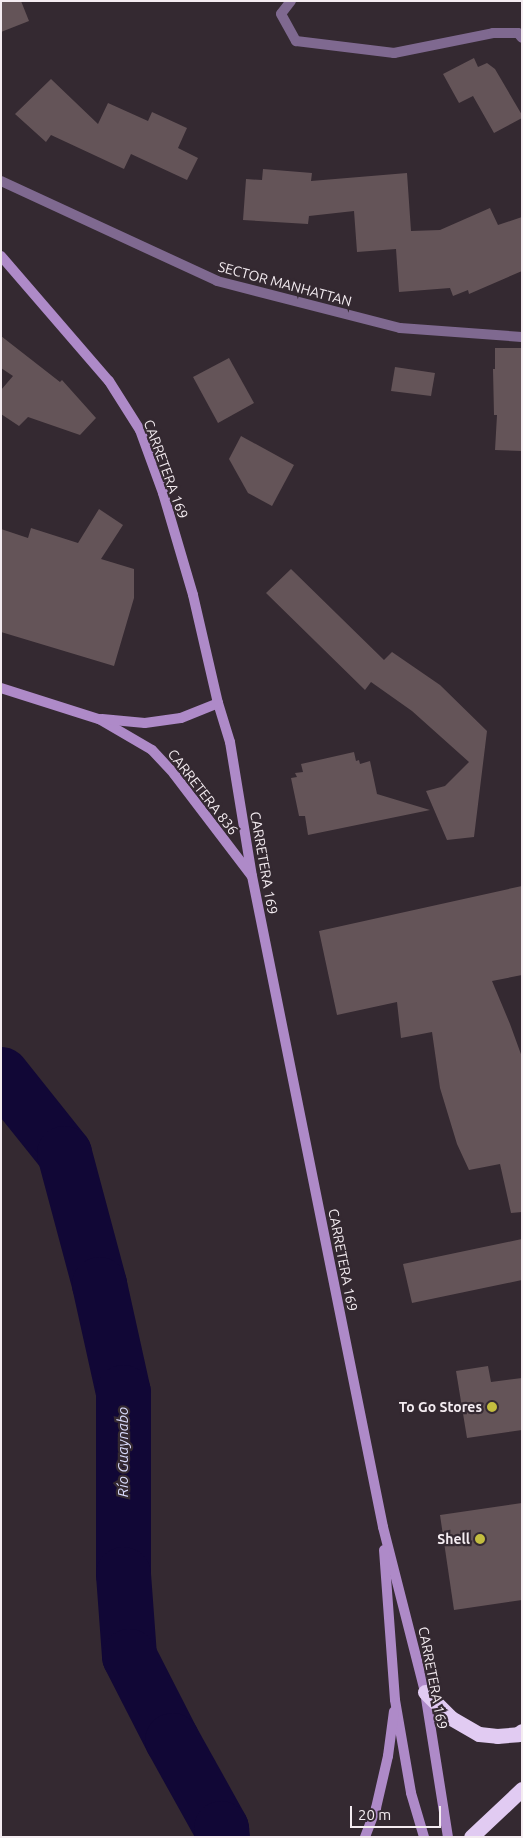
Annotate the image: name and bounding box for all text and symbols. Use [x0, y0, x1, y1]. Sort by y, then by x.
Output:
street label: SECTOR MANHATTAN [216, 258, 354, 310]
street label: CARRETERA 169 [140, 417, 192, 521]
street label: CARRETERA 836 [164, 746, 242, 838]
street label: CARRETERA 169 [247, 810, 281, 916]
street label: CARRETERA 169 [325, 1207, 361, 1313]
place label: To Go Stores [399, 1399, 482, 1415]
marker: To Go Stores [486, 1401, 498, 1413]
water label: Río Guaynabo [114, 1407, 132, 1497]
place label: Shell [437, 1531, 470, 1547]
marker: Shell [474, 1533, 486, 1545]
street label: CARRETERA 169 [415, 1625, 451, 1731]
scale bar [353, 1796, 444, 1828]
text: 20 m [358, 1806, 391, 1823]

